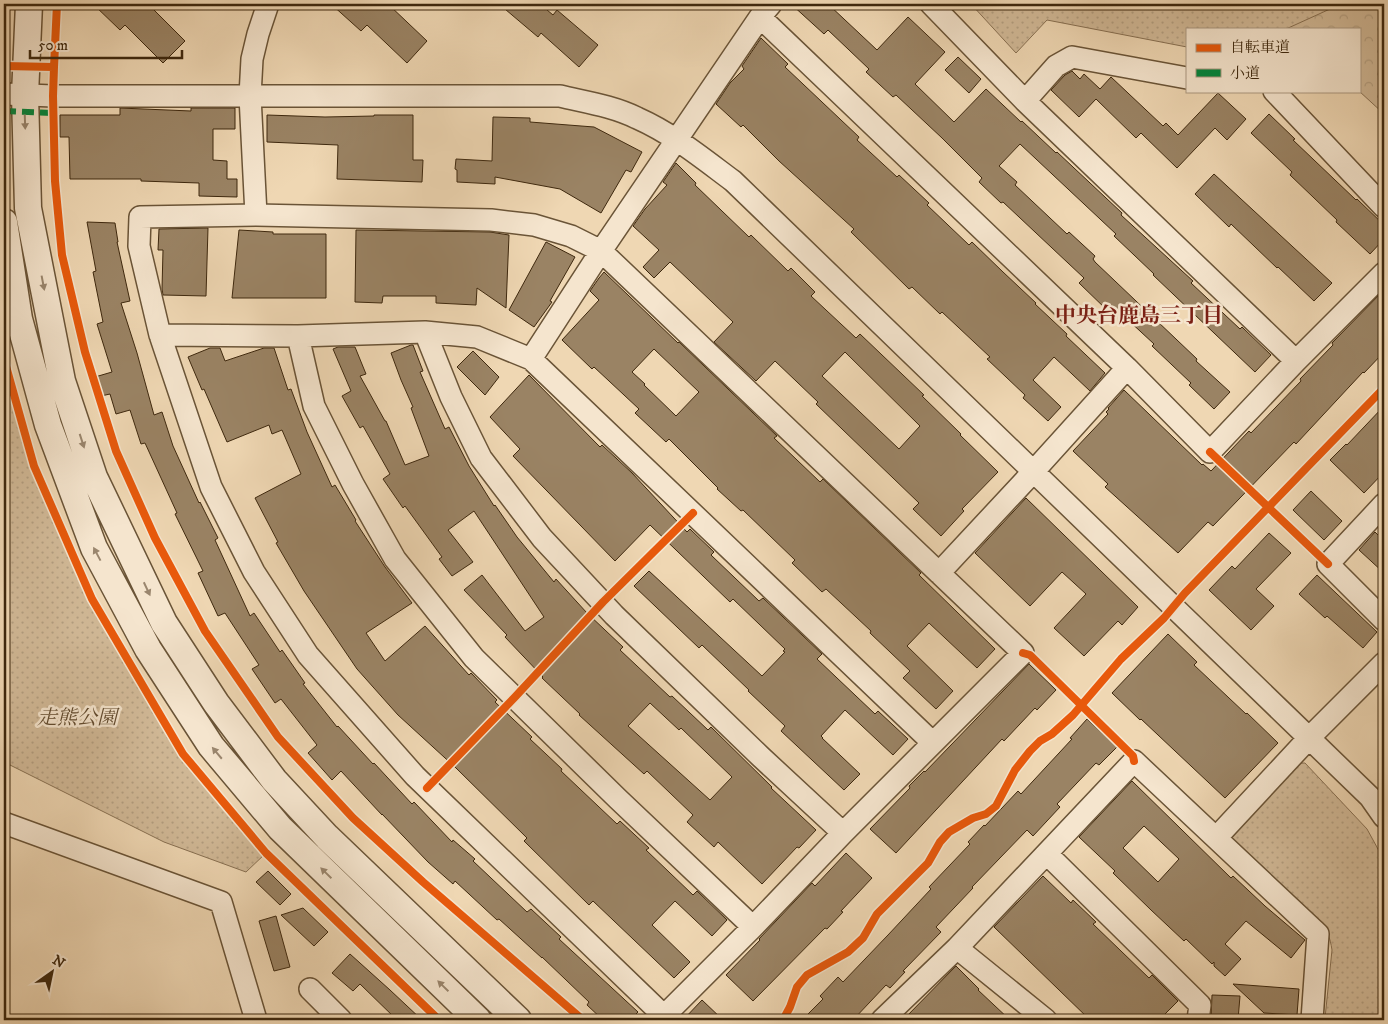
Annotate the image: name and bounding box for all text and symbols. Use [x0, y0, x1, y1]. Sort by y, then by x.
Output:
scale bar [30, 28, 182, 60]
legend [1186, 28, 1360, 92]
text: 50 m [38, 36, 68, 55]
text: 自転車道 [1230, 38, 1290, 57]
text: 小道 [1230, 64, 1260, 83]
one-way arrow [22, 115, 30, 131]
one-way arrow [39, 276, 47, 291]
district label: 中央台鹿島三丁目 [1055, 303, 1223, 329]
one-way arrow [79, 433, 86, 448]
one-way arrow [93, 547, 101, 562]
one-way arrow [144, 582, 152, 596]
park label: 走熊公園 [37, 706, 120, 731]
one-way arrow [212, 747, 223, 760]
one-way arrow [321, 867, 333, 879]
north arrow [28, 946, 78, 996]
text: N [49, 951, 69, 973]
one-way arrow [437, 980, 449, 992]

